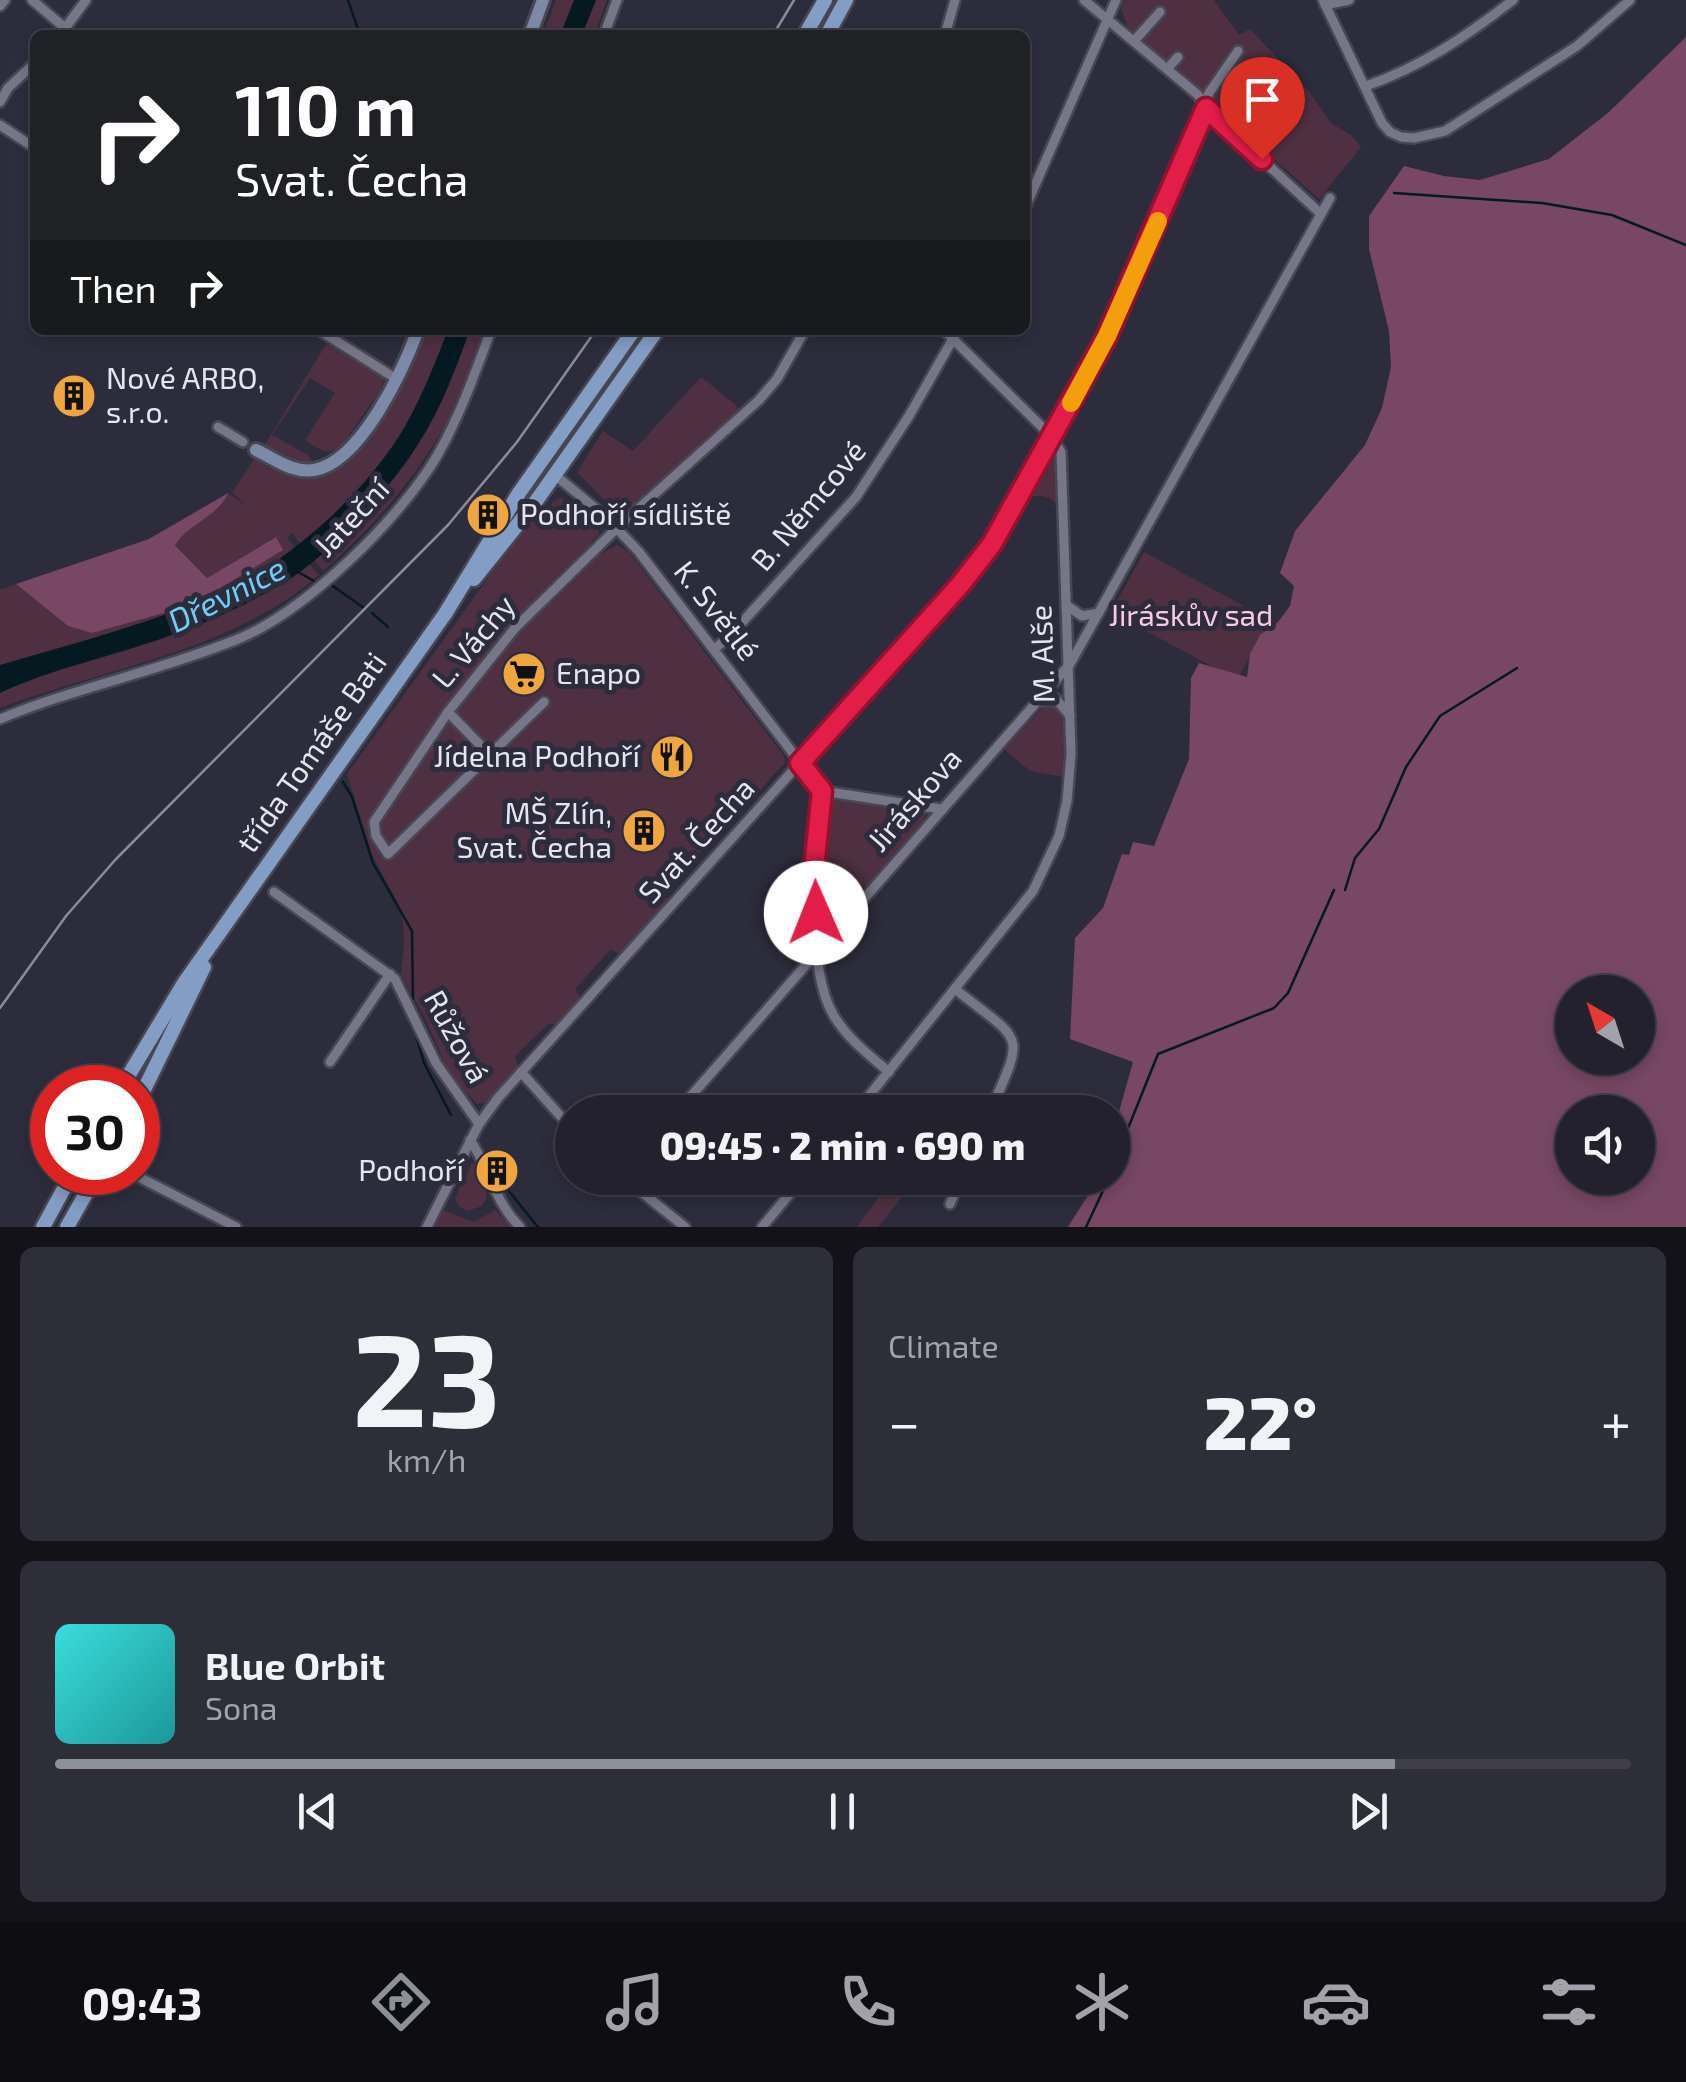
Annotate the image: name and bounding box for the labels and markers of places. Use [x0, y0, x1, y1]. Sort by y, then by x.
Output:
pin [1220, 57, 1305, 160]
place label: Nové ARBO, s.r.o. [106, 359, 264, 429]
building icon: Nové ARBO, s.r.o. [51, 373, 97, 419]
building icon: Podhoří sídliště [465, 492, 511, 538]
place label: Podhoří sídliště [520, 495, 731, 531]
supermarket icon: Enapo [501, 651, 547, 697]
place label: Enapo [556, 654, 641, 690]
restaurant icon: Jídelna Podhoří [649, 734, 695, 780]
place label: Jídelna Podhoří [434, 737, 642, 773]
place label: MŠ Zlín, Svat. Čecha [456, 794, 612, 864]
building icon: MŠ Zlín, Svat. Čecha [621, 808, 667, 854]
building icon: Podhoří [474, 1148, 520, 1194]
place label: Podhoří [358, 1151, 466, 1187]

